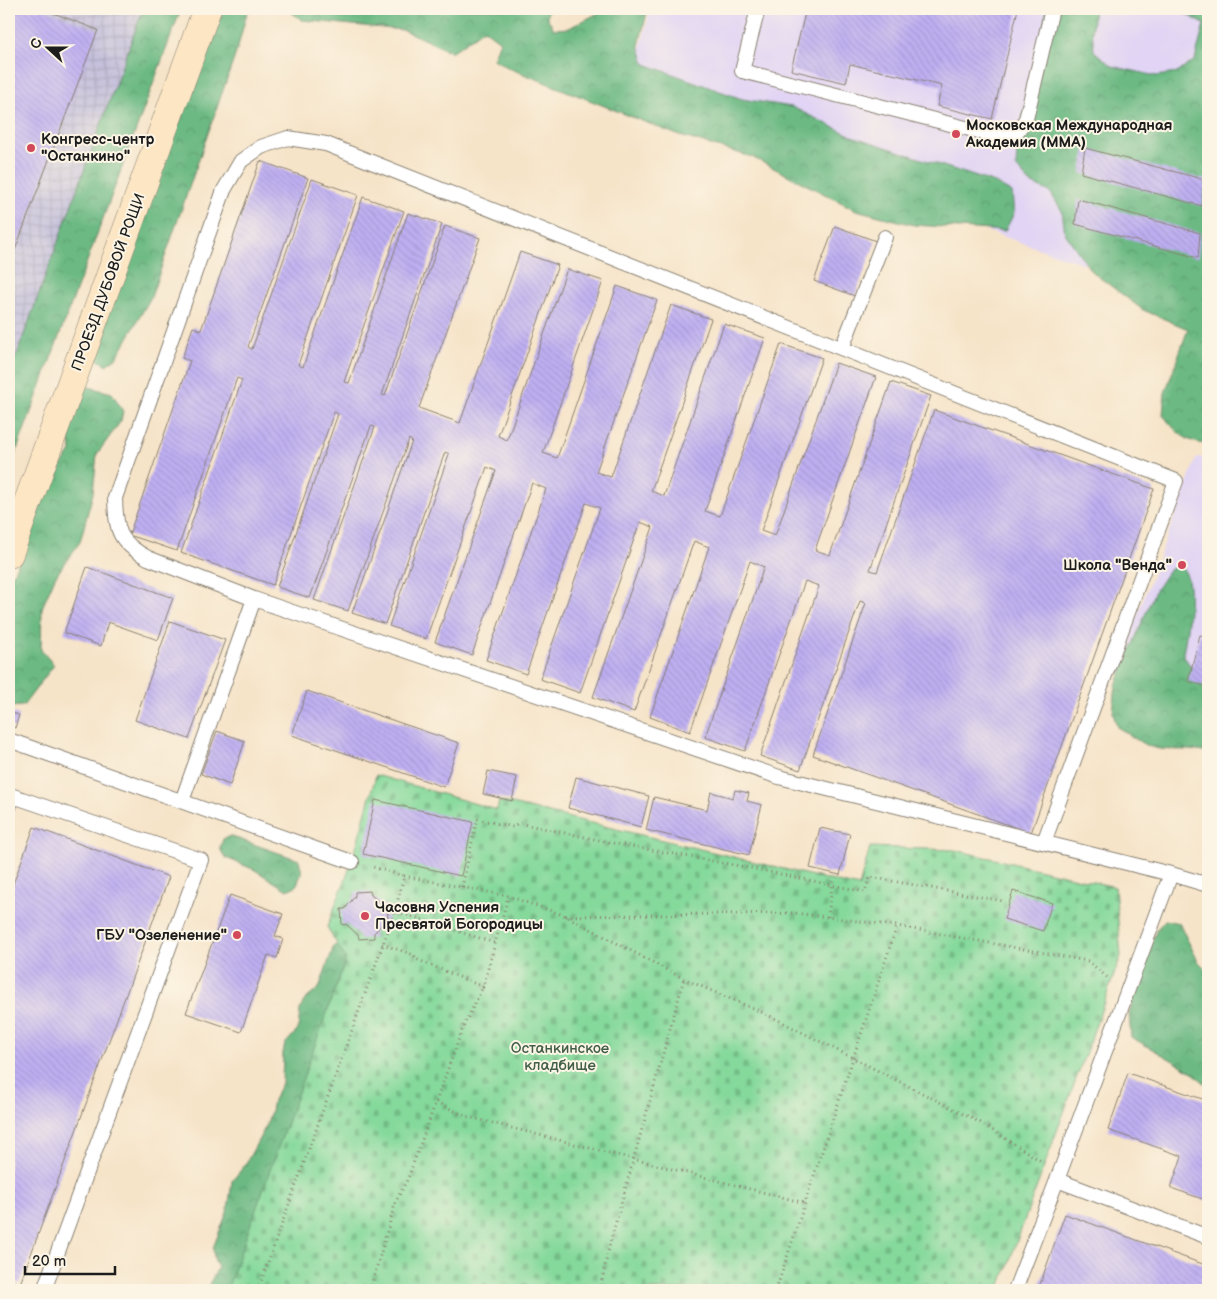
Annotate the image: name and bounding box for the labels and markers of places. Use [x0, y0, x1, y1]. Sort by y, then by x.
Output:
place label: Московская Международная Академия (ММА) [965, 116, 1172, 152]
marker: Московская Международная Академия (ММА) [950, 128, 962, 140]
place label: Конгресс-центр "Останкино" [41, 130, 155, 166]
marker: Конгресс-центр "Останкино" [25, 142, 37, 154]
place label: Школа "Венда" [1063, 556, 1172, 575]
marker: Школа "Венда" [1176, 559, 1188, 571]
place label: Часовня Успения Пресвятой Богородицы [375, 898, 543, 934]
marker: Часовня Успения Пресвятой Богородицы [359, 910, 371, 922]
place label: ГБУ "Озеленение" [96, 926, 227, 945]
marker: ГБУ "Озеленение" [231, 929, 243, 941]

